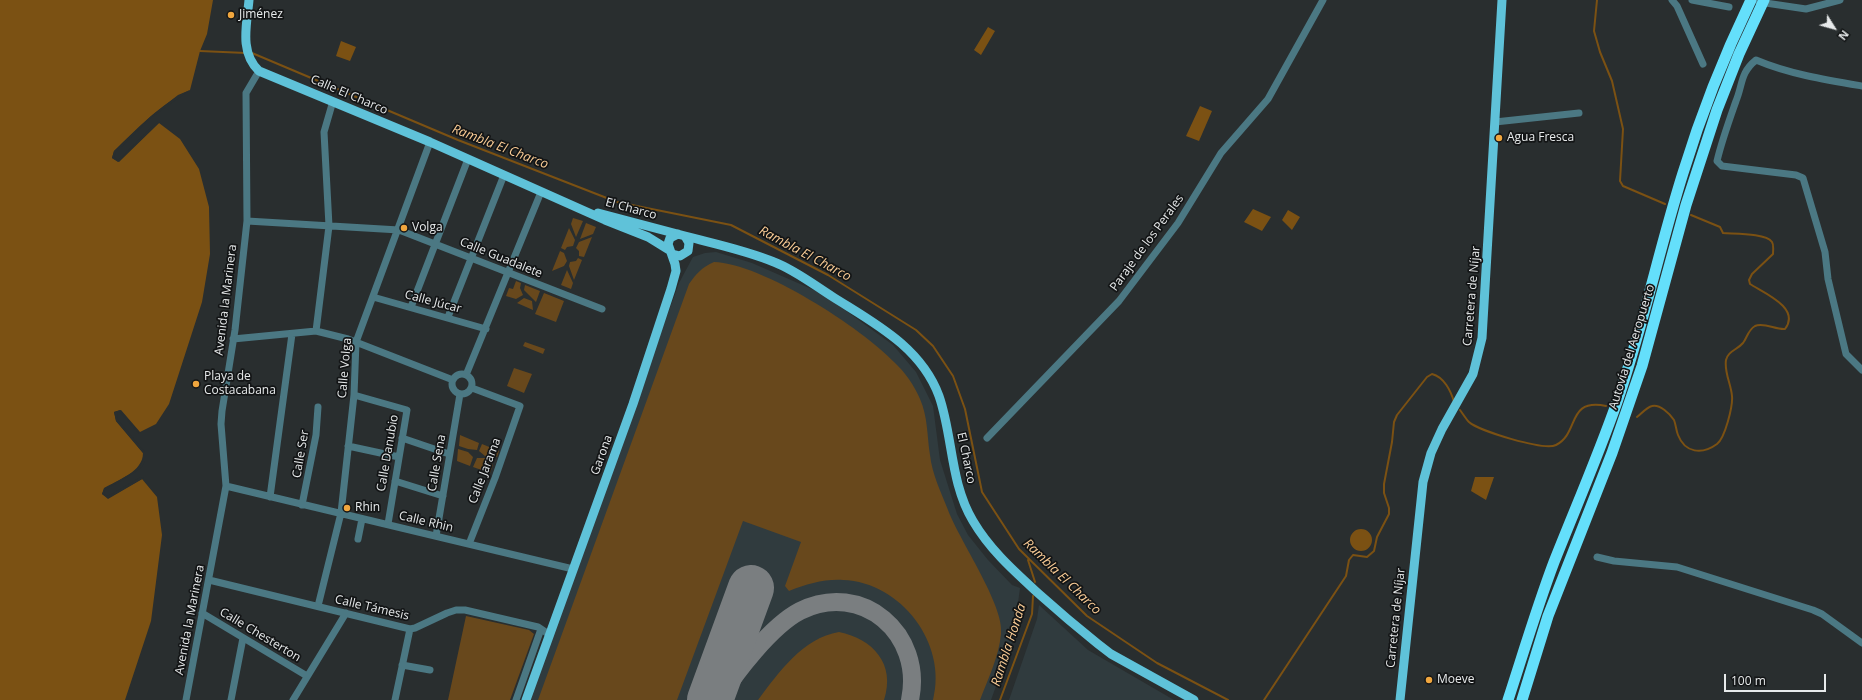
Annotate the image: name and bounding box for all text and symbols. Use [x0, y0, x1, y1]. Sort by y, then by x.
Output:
place label: Jiménez [239, 8, 283, 22]
north arrow [1814, 8, 1854, 48]
marker: Jiménez [226, 10, 236, 20]
text: N [1835, 27, 1853, 44]
street label: Calle El Charco [308, 72, 390, 118]
water label: Rambla El Charco [450, 121, 550, 173]
place label: Agua Fresca [1507, 131, 1574, 145]
marker: Agua Fresca [1494, 133, 1504, 143]
street label: Paraje de los Perales [1107, 192, 1187, 294]
street label: El Charco [604, 195, 658, 223]
place label: Volga [412, 221, 443, 235]
marker: Volga [399, 223, 409, 233]
water label: Rambla El Charco [756, 223, 854, 285]
street label: Calle Guadalete [458, 235, 544, 281]
street label: Avenida la Marinera [212, 244, 240, 356]
street label: Carretera de Níjar [1460, 245, 1484, 347]
street label: Autovía del Aeropuerto [1606, 283, 1658, 411]
street label: Calle Júcar [403, 288, 463, 316]
street label: Calle Volga [335, 337, 355, 399]
place label: Playa de Costacabana [204, 370, 276, 398]
marker: Playa de Costacabana [191, 379, 201, 389]
street label: Calle Danubio [374, 413, 402, 493]
street label: Calle Ser [290, 429, 312, 479]
street label: El Charco [954, 431, 978, 485]
street label: Calle Sena [425, 433, 449, 493]
street label: Garona [588, 433, 616, 477]
street label: Calle Jarama [466, 436, 504, 506]
place label: Rhin [355, 501, 380, 515]
marker: Rhin [342, 503, 352, 513]
street label: Calle Rhin [397, 509, 455, 535]
water label: Rambla El Charco [1020, 536, 1104, 618]
street label: Avenida la Marinera [172, 564, 208, 676]
street label: Carretera de Níjar [1384, 567, 1408, 669]
street label: Calle Támesis [333, 592, 411, 624]
water label: Rambla Honda [988, 602, 1030, 688]
street label: Calle Chesterton [217, 605, 303, 665]
scale bar [1726, 666, 1828, 692]
text: 100 m [1731, 672, 1766, 689]
place label: Moeve [1437, 673, 1474, 687]
marker: Moeve [1424, 675, 1434, 685]

